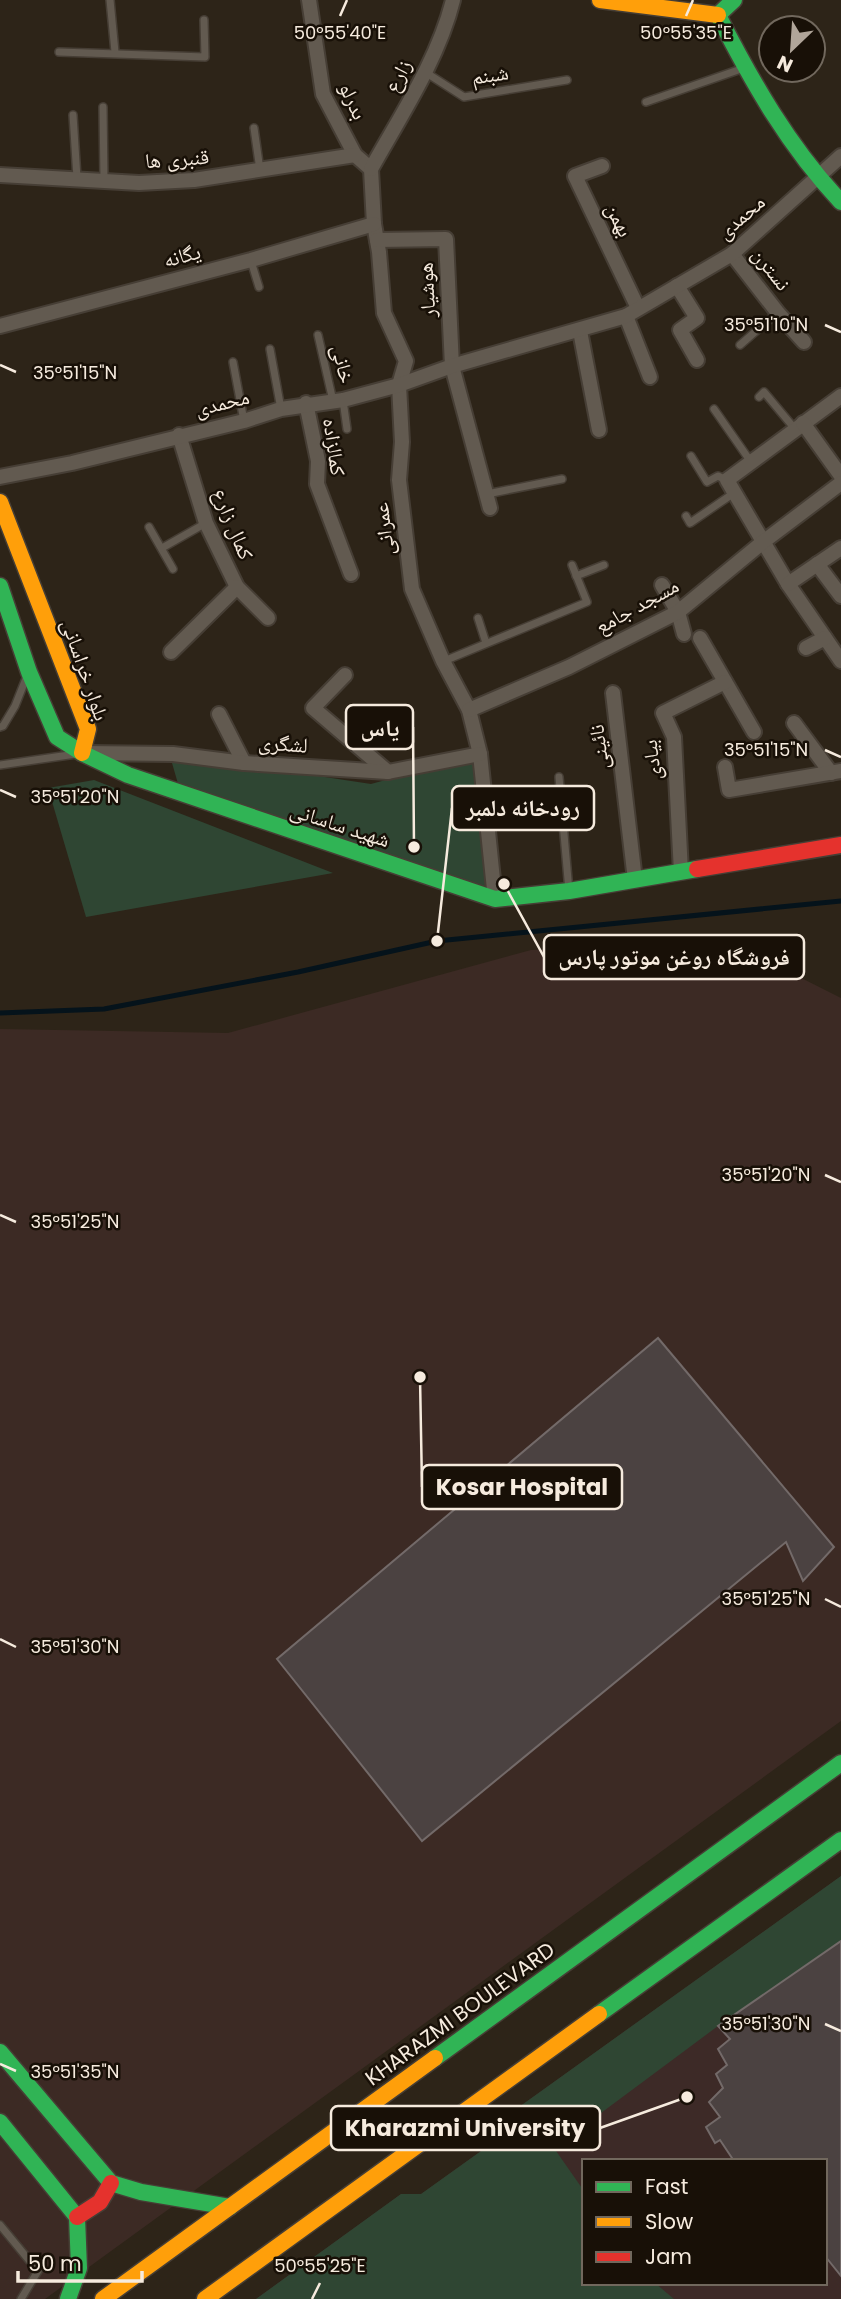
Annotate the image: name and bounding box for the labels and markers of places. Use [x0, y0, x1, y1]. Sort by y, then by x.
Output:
callout: یاس [346, 705, 413, 749]
callout: رودخانه دلمبر [452, 786, 594, 830]
callout: فروشگاه روغن موتور پارس [544, 935, 804, 979]
callout: Kosar Hospital [422, 1465, 622, 1509]
callout: Kharazmi University [331, 2106, 600, 2150]

